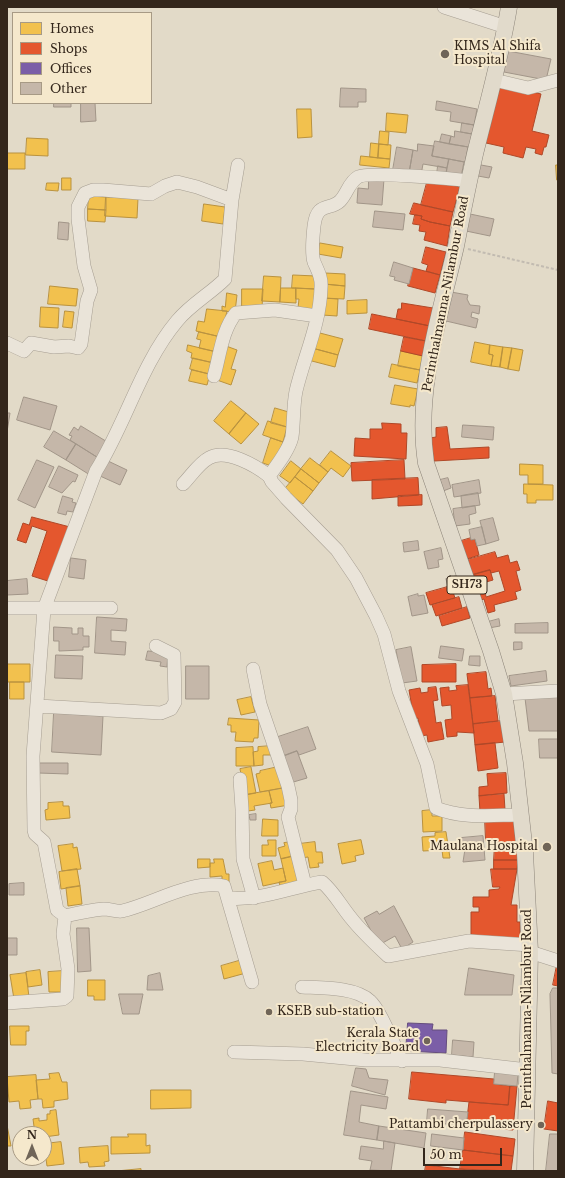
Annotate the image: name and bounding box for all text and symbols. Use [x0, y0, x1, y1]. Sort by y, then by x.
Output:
legend [12, 12, 152, 104]
text: Homes [50, 21, 94, 36]
place label: KIMS Al Shifa Hospital [454, 40, 541, 68]
text: Shops [50, 41, 87, 56]
marker: KIMS Al Shifa Hospital [439, 48, 451, 60]
text: Offices [50, 61, 92, 76]
text: Other [50, 81, 87, 96]
street label: Perinthalmanna-Nilambur Road [420, 195, 472, 393]
road number: SH73 [447, 576, 487, 594]
place label: Maulana Hospital [430, 840, 538, 854]
marker: Maulana Hospital [541, 841, 553, 853]
street label: Perinthalmanna-Nilambur Road [521, 909, 535, 1109]
place label: KSEB sub-station [277, 1005, 384, 1019]
marker: KSEB sub-station [264, 1007, 274, 1017]
place label: Kerala State Electricity Board [315, 1027, 419, 1055]
marker: Kerala State Electricity Board [422, 1036, 432, 1046]
place label: Pattambi cherpulassery [389, 1118, 533, 1132]
marker: Pattambi cherpulassery [536, 1120, 546, 1130]
north arrow [12, 1126, 52, 1166]
text: N [27, 1128, 37, 1142]
scale bar [425, 1140, 504, 1166]
text: 50 m [430, 1147, 462, 1162]

